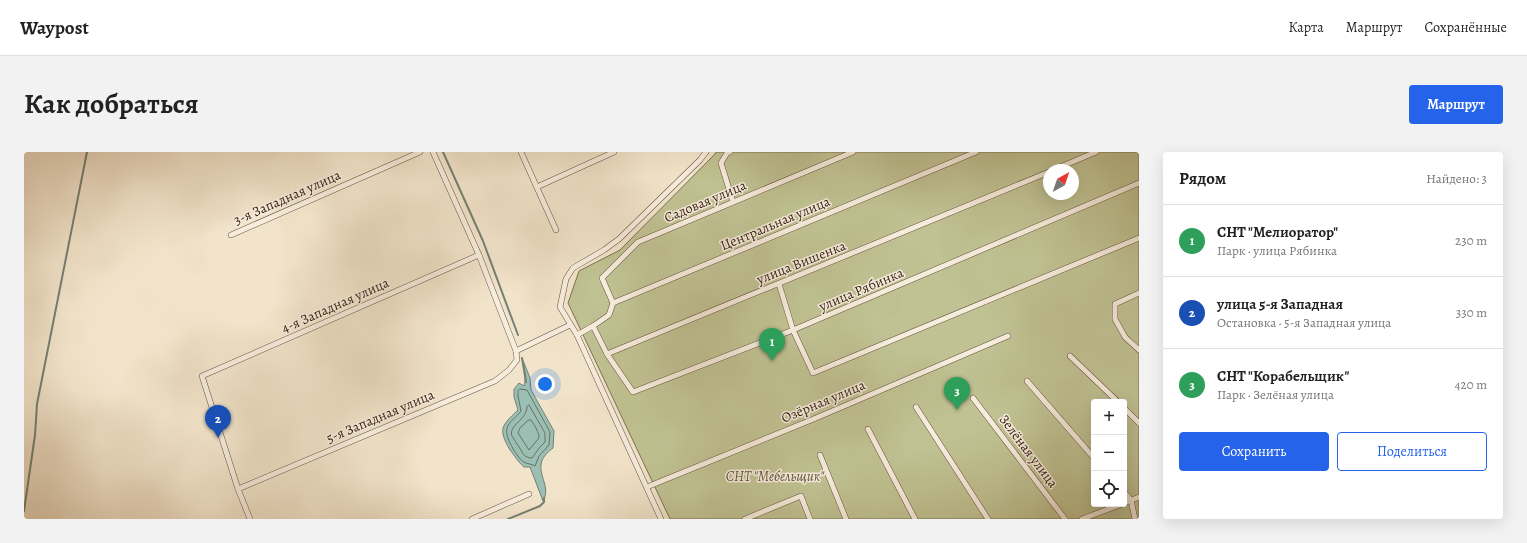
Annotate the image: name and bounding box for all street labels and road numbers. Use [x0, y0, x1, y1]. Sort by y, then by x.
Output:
street label: 3-я Западная улица [231, 165, 344, 230]
street label: Садовая улица [661, 175, 750, 227]
street label: Центральная улица [717, 192, 833, 255]
street label: улица Вишенка [753, 236, 849, 289]
street label: улица Рябинка [815, 263, 907, 316]
street label: 4-я Западная улица [278, 273, 393, 338]
street label: Озёрная улица [778, 375, 869, 428]
street label: 5-я Западная улица [323, 385, 438, 448]
street label: Зелёная улица [995, 411, 1063, 492]

